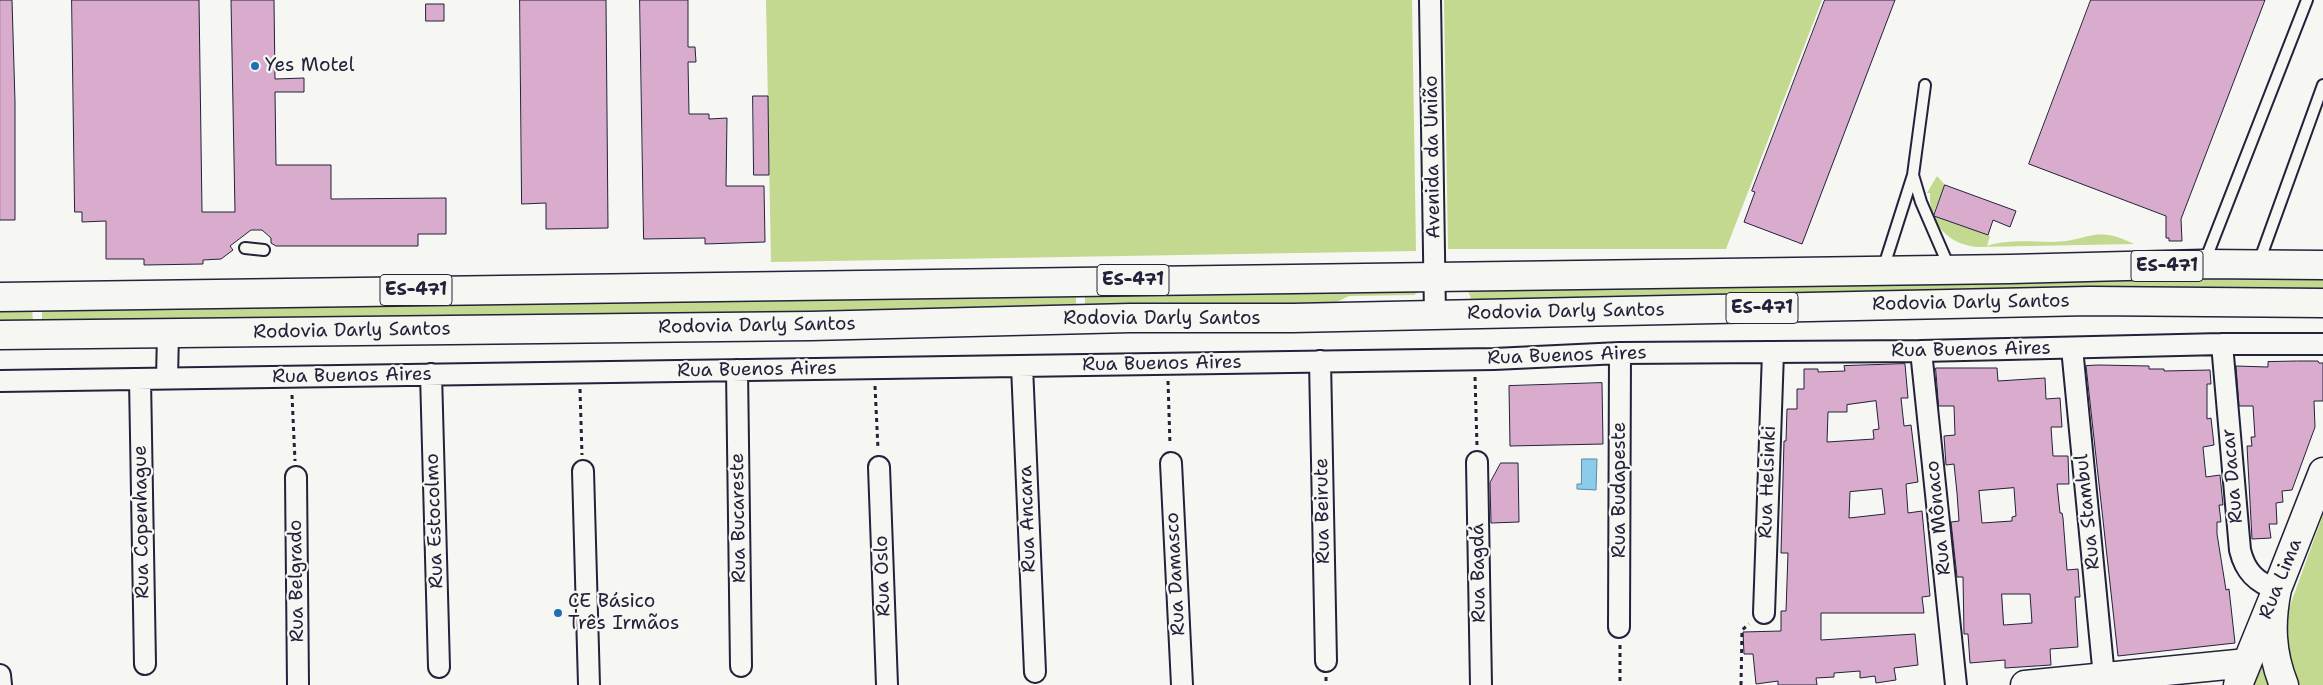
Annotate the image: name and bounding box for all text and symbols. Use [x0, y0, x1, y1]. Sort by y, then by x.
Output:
place label: Yes Motel [265, 55, 354, 77]
marker: Yes Motel [249, 60, 261, 72]
street label: Avenida da União [1420, 75, 1446, 239]
road number: ES-471 [2131, 250, 2203, 282]
road number: ES-471 [1097, 264, 1169, 296]
road number: ES-471 [380, 274, 452, 306]
street label: Rodovia Darly Santos [1872, 290, 2070, 316]
road number: ES-471 [1726, 292, 1798, 324]
street label: Rodovia Darly Santos [1467, 299, 1665, 325]
street label: Rodovia Darly Santos [1063, 308, 1261, 330]
street label: Rodovia Darly Santos [658, 313, 856, 339]
street label: Rodovia Darly Santos [253, 318, 451, 344]
street label: Rua Buenos Aires [1891, 337, 2051, 363]
street label: Rua Buenos Aires [1487, 342, 1647, 370]
street label: Rua Buenos Aires [1082, 351, 1242, 377]
street label: Rua Buenos Aires [677, 357, 837, 383]
street label: Rua Buenos Aires [272, 363, 432, 389]
street label: Rua Budapeste [1609, 422, 1631, 558]
street label: Rua Helsinki [1755, 425, 1781, 539]
street label: Rua Dacar [2217, 428, 2249, 524]
street label: Rua Copenhague [129, 445, 155, 599]
street label: Rua Estocolmo [421, 453, 449, 589]
street label: Rua Bucareste [726, 453, 752, 583]
street label: Rua Stambul [2071, 453, 2105, 571]
street label: Rua Beirute [1311, 458, 1335, 564]
street label: Rua Mônaco [1922, 459, 1956, 577]
street label: Rua Ancara [1015, 465, 1041, 573]
street label: Rua Damasco [1161, 512, 1191, 636]
street label: Rua Belgrado [285, 519, 309, 643]
street label: Rua Bagdá [1467, 523, 1491, 623]
street label: Rua Oslo [870, 535, 896, 617]
street label: Rua Lima [2255, 535, 2307, 623]
place label: CE Básico Três Irmãos [568, 591, 679, 635]
marker: CE Básico Três Irmãos [552, 607, 564, 619]

